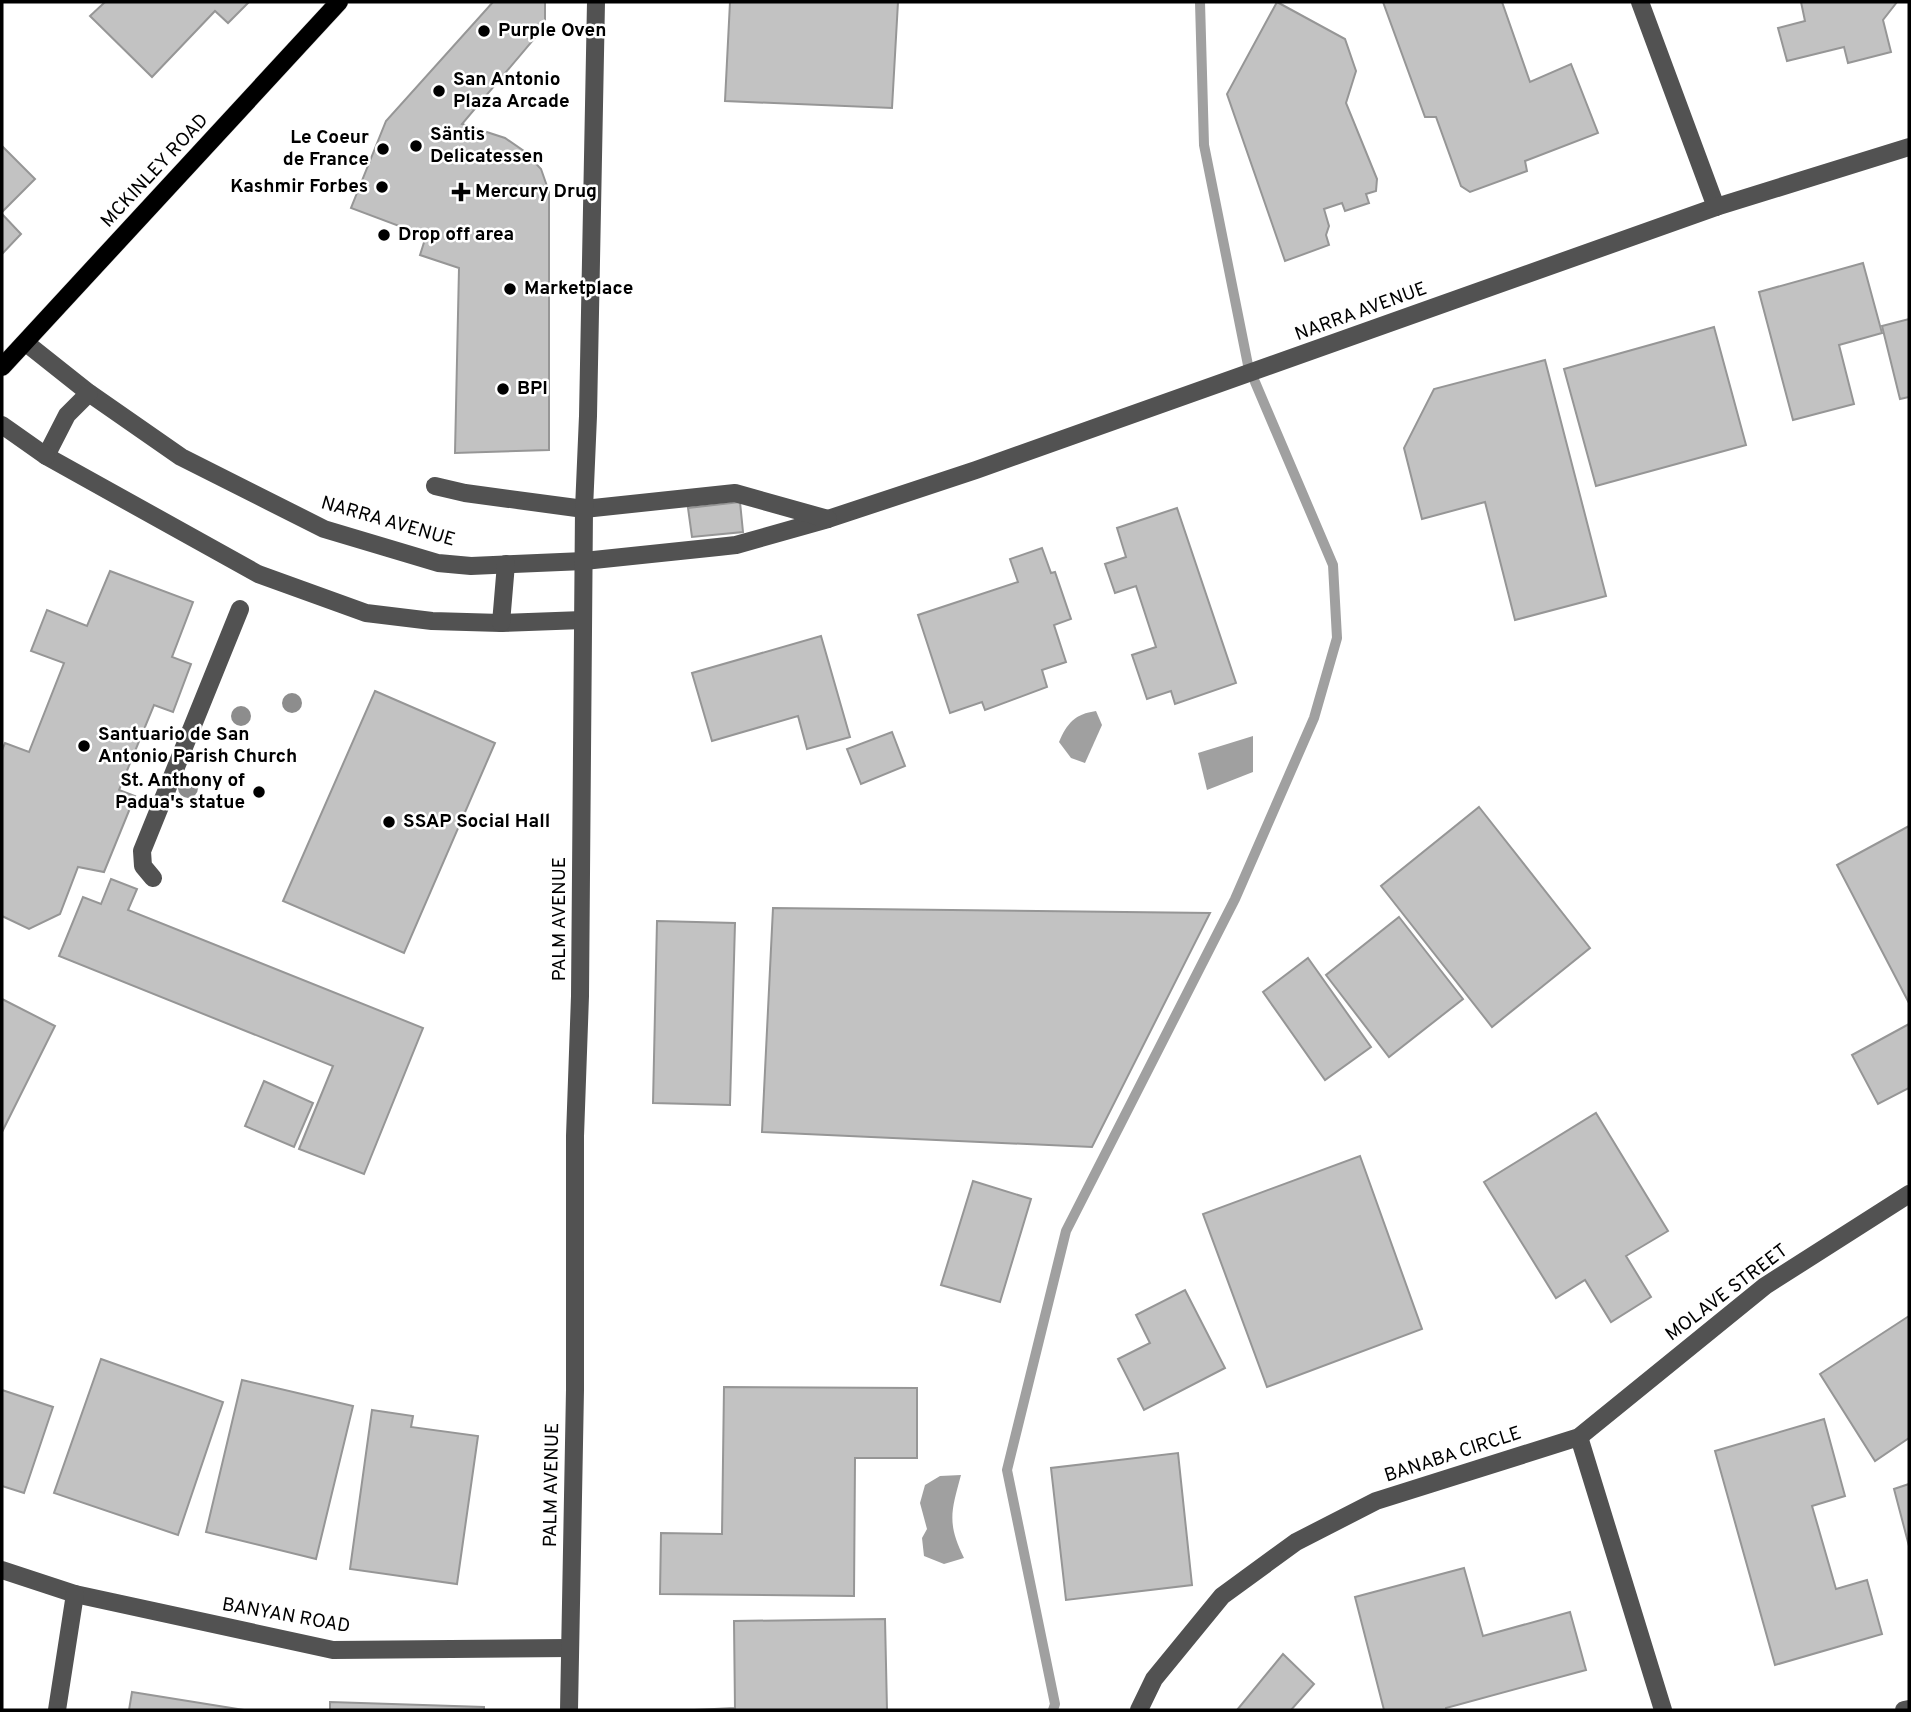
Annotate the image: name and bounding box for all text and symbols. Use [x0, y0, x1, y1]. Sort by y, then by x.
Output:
place label: Purple Oven [498, 19, 607, 43]
marker: Purple Oven [476, 23, 492, 39]
place label: San Antonio Plaza Arcade [453, 68, 570, 114]
marker: San Antonio Plaza Arcade [431, 83, 447, 99]
street label: MCKINLEY ROAD [96, 109, 214, 233]
place label: Säntis Delicatessen [430, 123, 543, 169]
place label: Le Coeur de France [283, 126, 369, 172]
marker: Säntis Delicatessen [408, 138, 424, 154]
marker: Le Coeur de France [375, 141, 391, 157]
place label: Kashmir Forbes [230, 175, 368, 199]
marker: Kashmir Forbes [374, 179, 390, 195]
place label: Mercury Drug [475, 180, 597, 204]
marker: Mercury Drug [453, 184, 469, 200]
place label: Drop off area [398, 223, 514, 247]
marker: Drop off area [376, 227, 392, 243]
place label: Marketplace [524, 277, 633, 301]
street label: NARRA AVENUE [1292, 277, 1430, 347]
marker: Marketplace [502, 281, 518, 297]
place label: BPI [517, 377, 548, 401]
marker: BPI [495, 381, 511, 397]
street label: NARRA AVENUE [318, 491, 458, 553]
place label: Santuario de San Antonio Parish Church [98, 723, 297, 769]
marker: Santuario de San Antonio Parish Church [76, 738, 92, 754]
place label: St. Anthony of Padua's statue [115, 769, 245, 815]
marker: St. Anthony of Padua's statue [251, 784, 267, 800]
place label: SSAP Social Hall [403, 810, 550, 834]
marker: SSAP Social Hall [381, 814, 397, 830]
street label: PALM AVENUE [548, 857, 572, 981]
street label: MOLAVE STREET [1661, 1239, 1793, 1347]
street label: BANABA CIRCLE [1382, 1422, 1524, 1488]
street label: PALM AVENUE [539, 1423, 565, 1547]
street label: BANYAN ROAD [220, 1593, 352, 1639]

